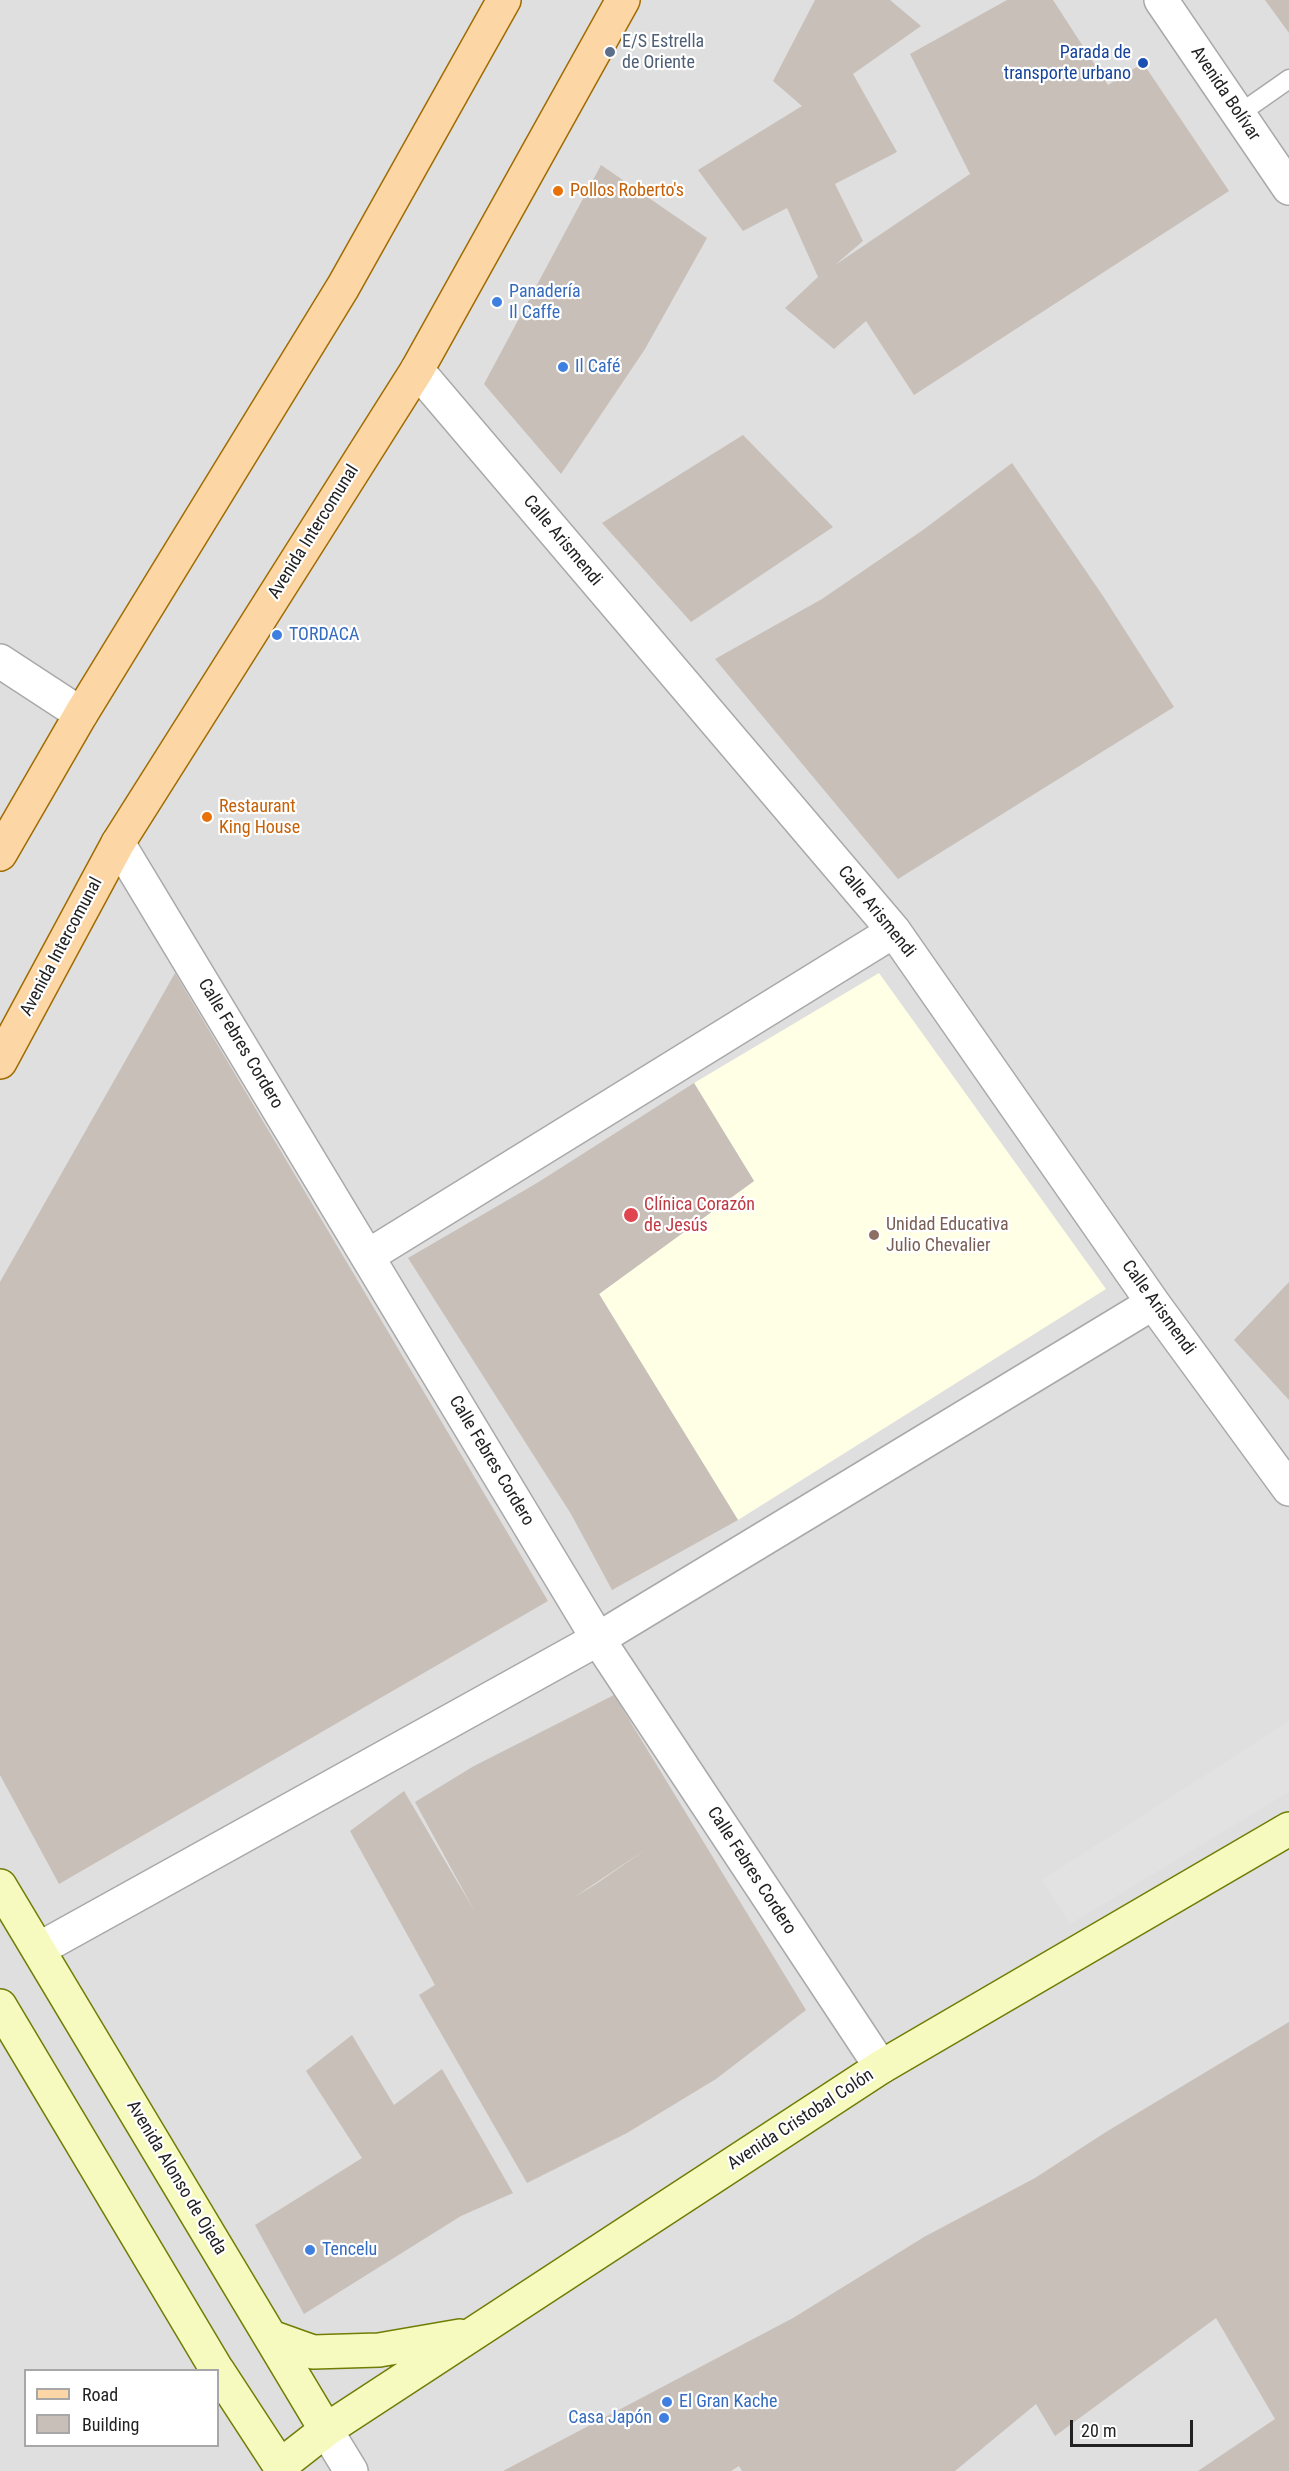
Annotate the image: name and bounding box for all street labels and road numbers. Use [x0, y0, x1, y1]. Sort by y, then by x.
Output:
street label: Avenida Bolívar [1185, 43, 1265, 145]
street label: Avenida Intercomunal [264, 461, 364, 603]
street label: Calle Arismendi [518, 491, 606, 591]
street label: Calle Arismendi [832, 862, 920, 962]
street label: Avenida Intercomunal [16, 874, 108, 1020]
street label: Calle Febres Cordero [193, 975, 287, 1113]
street label: Calle Arismendi [1116, 1256, 1200, 1360]
street label: Calle Febres Cordero [444, 1392, 538, 1530]
street label: Calle Febres Cordero [702, 1803, 800, 1939]
street label: Avenida Cristobal Colón [724, 2065, 878, 2175]
street label: Avenida Alonso de Ojeda [121, 2097, 231, 2259]

